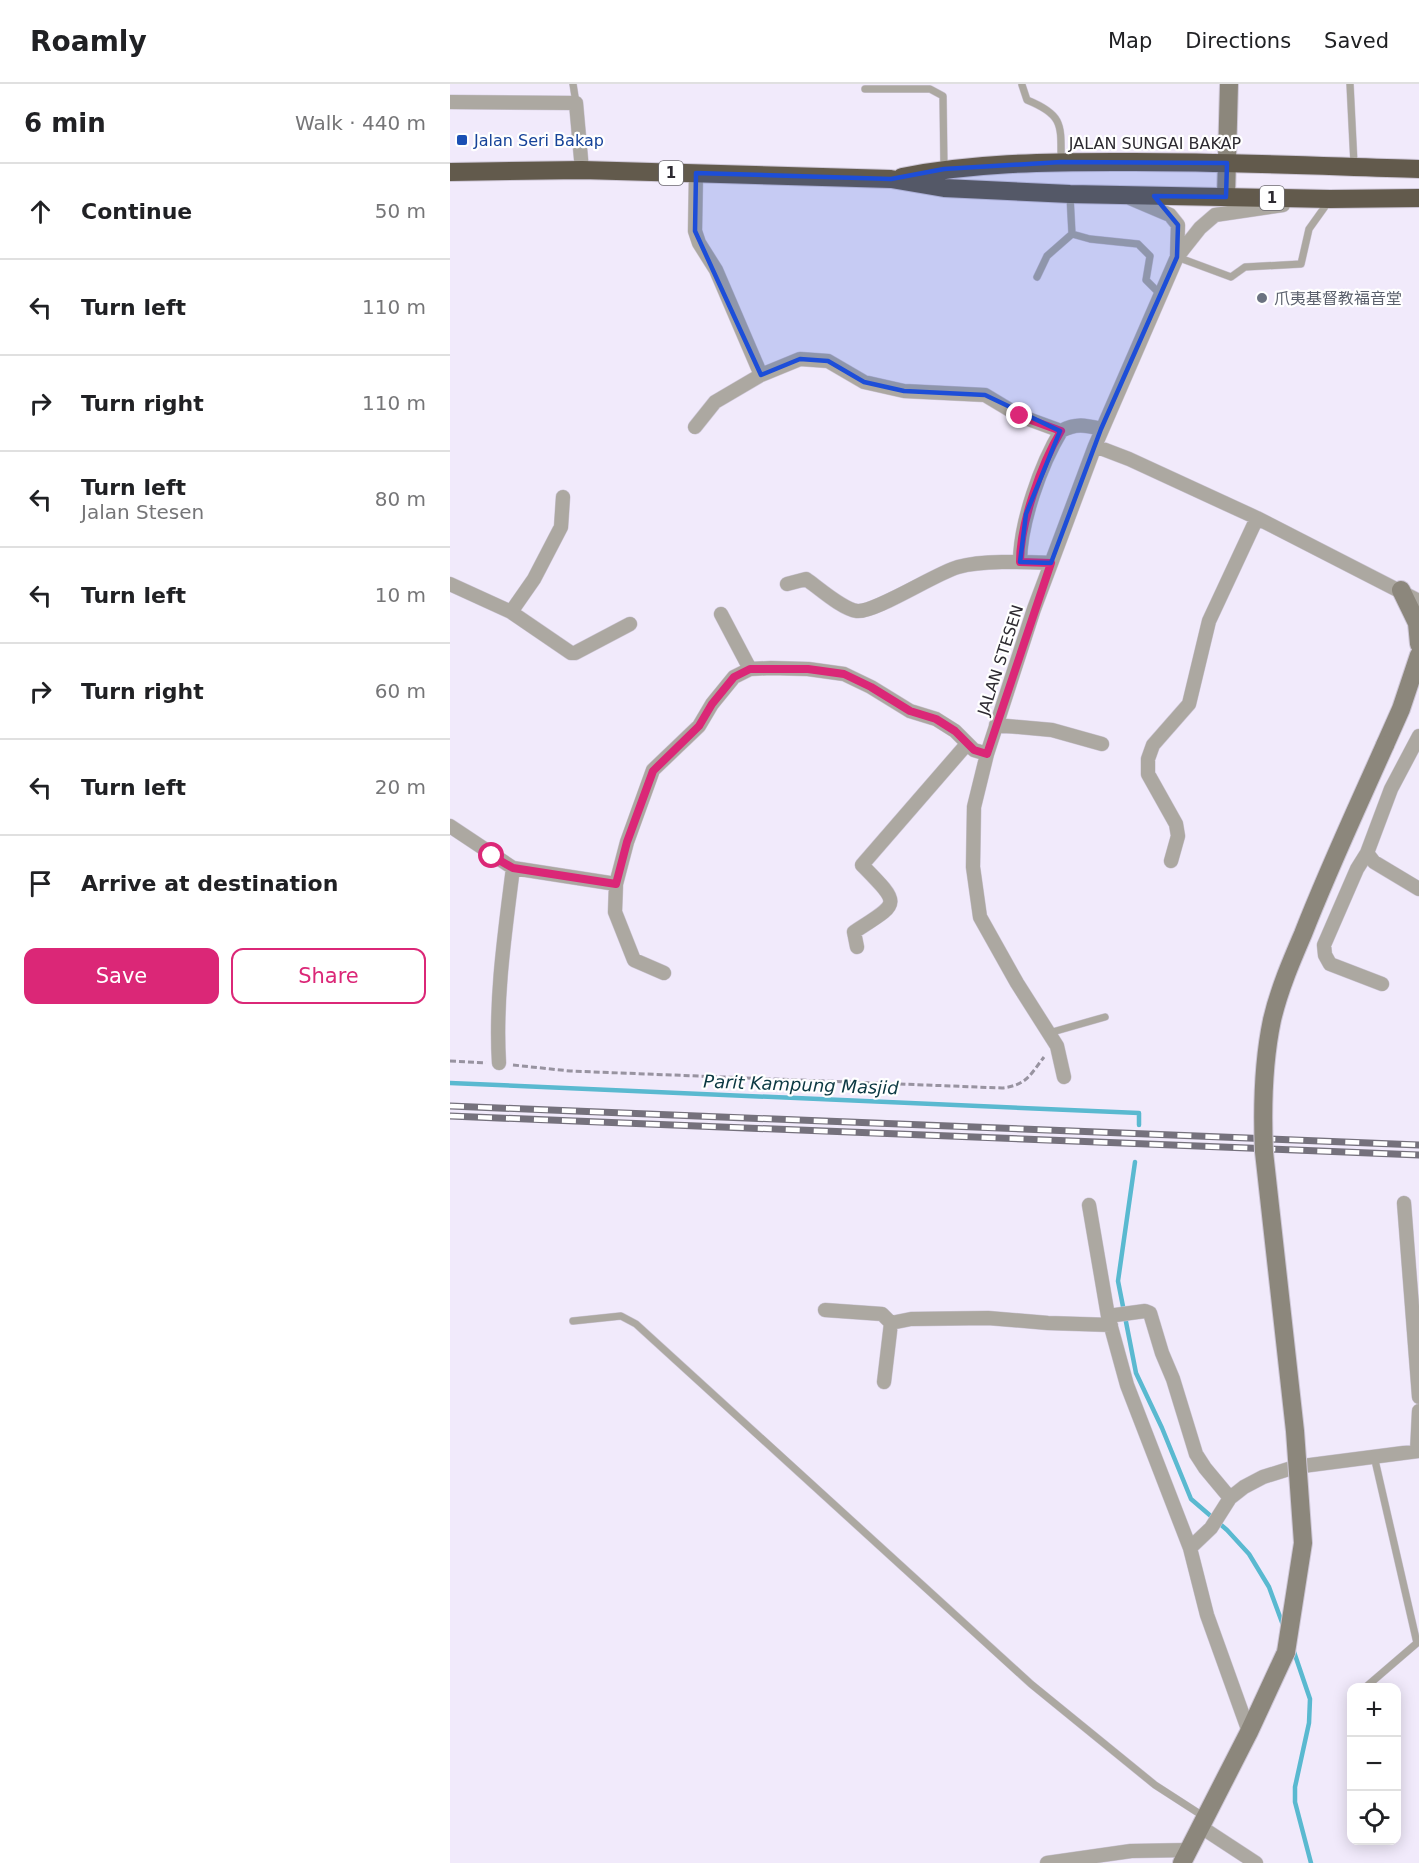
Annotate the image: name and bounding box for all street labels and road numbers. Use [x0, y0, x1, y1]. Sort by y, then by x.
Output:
street label: JALAN SUNGAI BAKAP [1068, 134, 1242, 153]
road number: 1 [659, 161, 683, 185]
road number: 1 [1260, 186, 1284, 210]
street label: JALAN STESEN [973, 603, 1027, 719]

